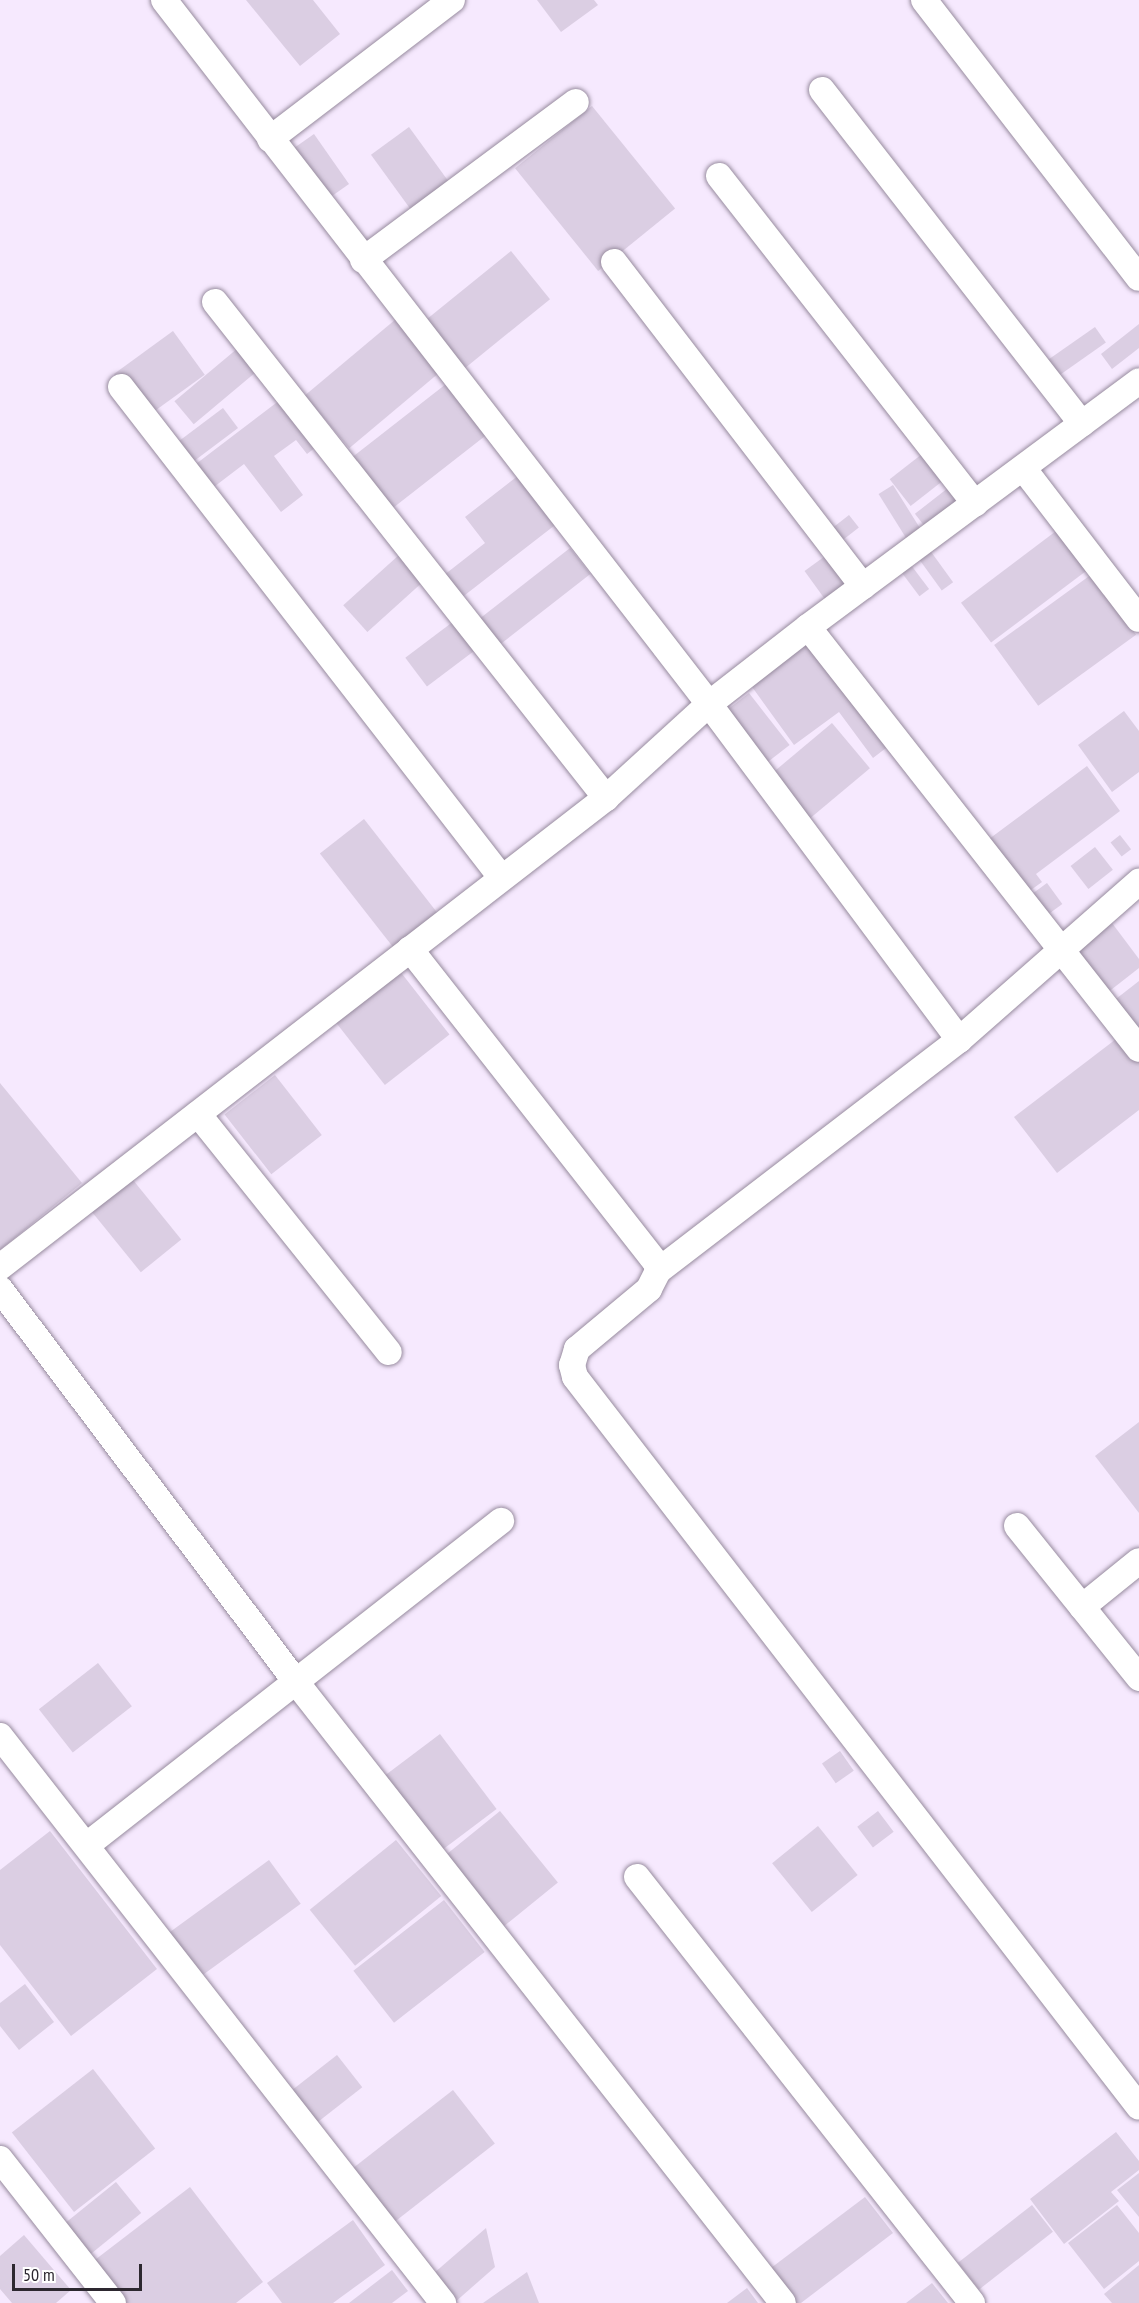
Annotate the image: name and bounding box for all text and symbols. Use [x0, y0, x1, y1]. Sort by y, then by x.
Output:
scale bar [15, 2252, 146, 2290]
text: 50 m [23, 2263, 55, 2286]

